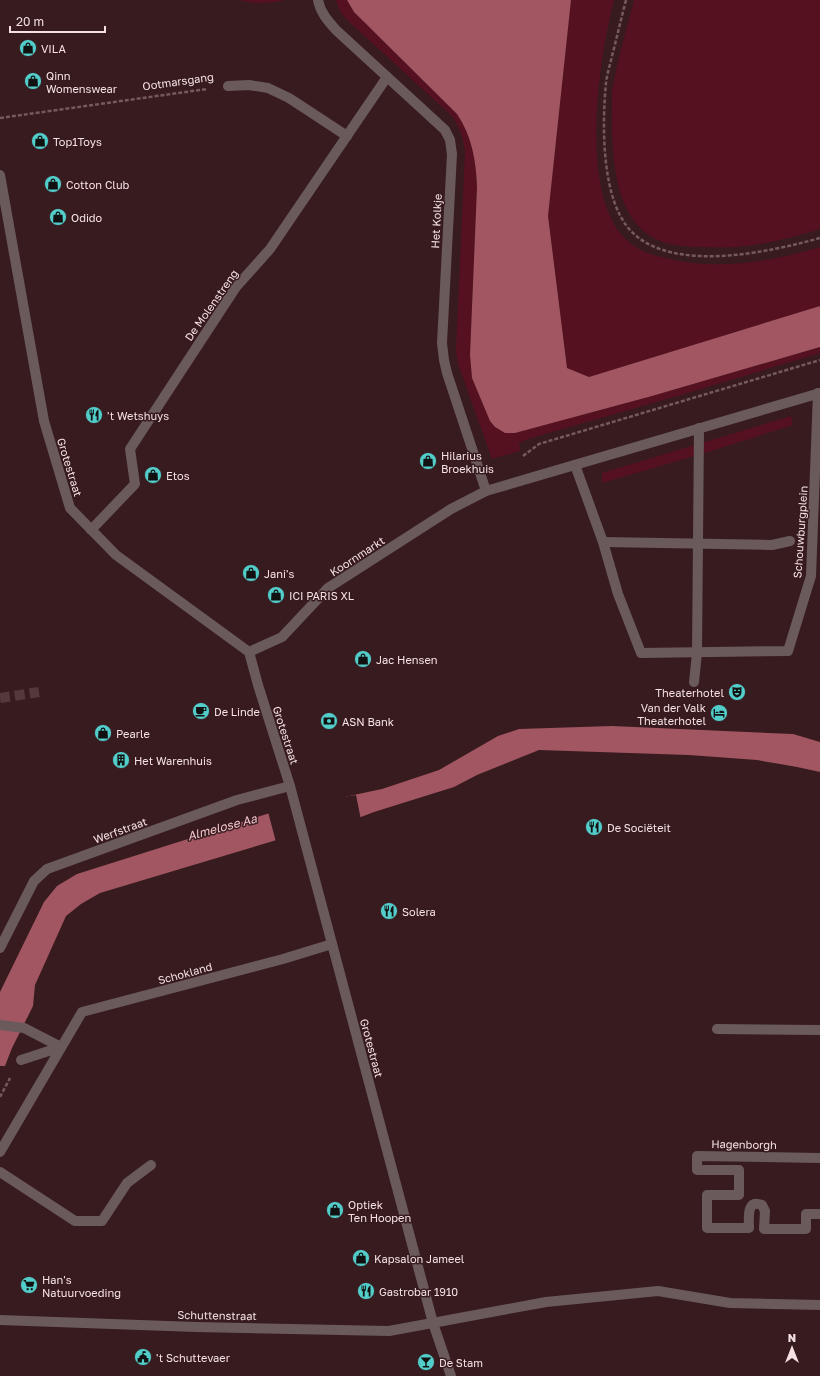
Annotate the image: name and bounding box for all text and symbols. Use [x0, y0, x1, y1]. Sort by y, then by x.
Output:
scale bar [10, 8, 105, 34]
text: 20 m [16, 14, 44, 29]
shop icon: VILA [18, 38, 38, 58]
place label: VILA [41, 42, 66, 55]
place label: Qinn Womenswear [46, 69, 118, 95]
street label: Ootmarsgang [142, 70, 214, 92]
shop icon: Qinn Womenswear [23, 71, 43, 91]
shop icon: Top1Toys [30, 131, 50, 151]
place label: Top1Toys [53, 135, 102, 148]
shop icon: Cotton Club [43, 174, 63, 194]
place label: Cotton Club [66, 178, 130, 191]
street label: Het Kolkje [428, 193, 444, 249]
shop icon: Odido [48, 207, 68, 227]
place label: Odido [71, 211, 103, 224]
street label: De Molenstreng [182, 267, 240, 343]
restaurant icon: 't Wetshuys [84, 405, 104, 425]
place label: 't Wetshuys [107, 409, 169, 422]
street label: Grotestraat [55, 436, 85, 498]
place label: Hilarius Broekhuis [441, 449, 494, 475]
shop icon: Hilarius Broekhuis [418, 451, 438, 471]
shop icon: Etos [143, 465, 163, 485]
place label: Etos [166, 469, 190, 482]
street label: Schouwburgplein [790, 485, 810, 579]
street label: Koornmarkt [327, 533, 387, 579]
shop icon: Jani's [241, 563, 261, 583]
place label: Jani's [264, 567, 294, 580]
shop icon: ICI PARIS XL [266, 585, 286, 605]
place label: ICI PARIS XL [289, 589, 355, 602]
shop icon: Jac Hensen [353, 649, 373, 669]
place label: Jac Hensen [376, 653, 438, 666]
theatre icon: Theaterhotel [727, 682, 747, 702]
place label: Theaterhotel [655, 686, 724, 699]
cafe icon: De Linde [191, 701, 211, 721]
place label: Van der Valk Theaterhotel [637, 701, 706, 727]
hotel icon: Van der Valk Theaterhotel [709, 703, 729, 723]
street label: Grotestraat [270, 704, 302, 766]
place label: De Linde [214, 705, 260, 718]
bank icon: ASN Bank [319, 711, 339, 731]
place label: ASN Bank [342, 715, 394, 728]
shop icon: Pearle [93, 723, 113, 743]
place label: Pearle [116, 727, 150, 740]
building icon: Het Warenhuis [111, 750, 131, 770]
place label: Het Warenhuis [134, 754, 212, 767]
water label: Almelose Aa [186, 810, 260, 843]
street label: Werfstraat [91, 814, 149, 846]
restaurant icon: De Sociëteit [584, 817, 604, 837]
place label: De Sociëteit [607, 821, 671, 834]
restaurant icon: Solera [379, 901, 399, 921]
place label: Solera [402, 905, 436, 918]
street label: Schokland [156, 959, 214, 987]
street label: Grotestraat [358, 1017, 386, 1079]
street label: Hagenborgh [711, 1137, 777, 1151]
place label: Optiek Ten Hoopen [348, 1198, 411, 1224]
shop icon: Optiek Ten Hoopen [325, 1200, 345, 1220]
shop icon: Kapsalon Jameel [351, 1248, 371, 1268]
place label: Kapsalon Jameel [374, 1252, 465, 1265]
place label: Han's Natuurvoeding [42, 1273, 121, 1299]
supermarket icon: Han's Natuurvoeding [19, 1275, 39, 1295]
restaurant icon: Gastrobar 1910 [356, 1281, 376, 1301]
place label: Gastrobar 1910 [379, 1285, 458, 1298]
street label: Schuttenstraat [177, 1308, 257, 1322]
north arrow [772, 1328, 812, 1368]
text: N [788, 1331, 796, 1344]
public building icon: 't Schuttevaer [133, 1347, 153, 1367]
place label: 't Schuttevaer [156, 1351, 231, 1364]
bar icon: De Stam [416, 1352, 436, 1372]
place label: De Stam [439, 1356, 483, 1369]

